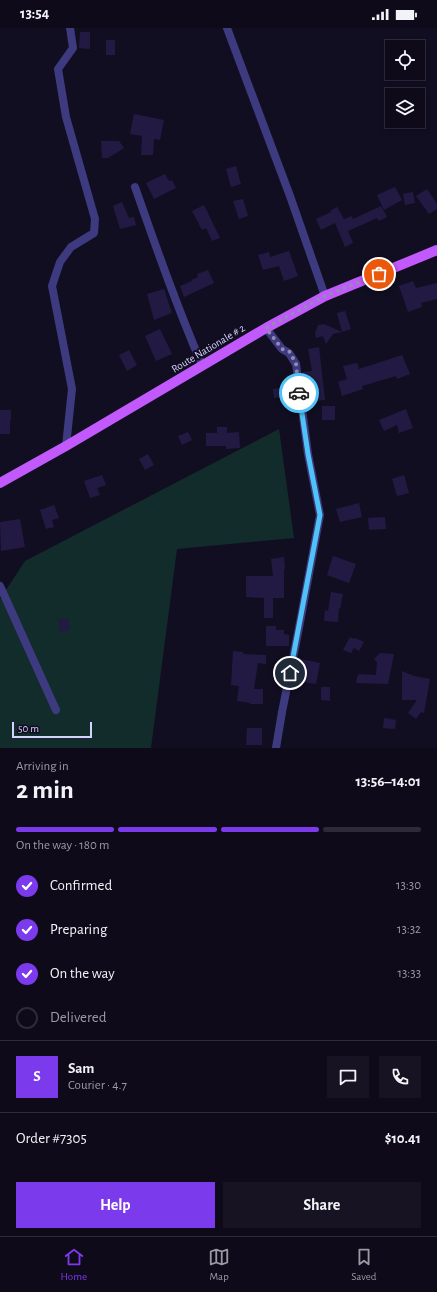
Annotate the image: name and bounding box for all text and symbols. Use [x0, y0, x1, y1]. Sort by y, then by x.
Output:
text: 13:54 [20, 6, 49, 21]
map controls [385, 40, 425, 128]
button: locate [385, 40, 425, 80]
button: layers [385, 88, 425, 128]
pin [362, 257, 396, 291]
icon: bag [368, 263, 390, 285]
street label: Route Nationale # 2 [170, 322, 247, 375]
courier [279, 373, 319, 413]
icon: car [288, 382, 310, 404]
pin [273, 656, 307, 690]
icon: home [279, 662, 301, 684]
scale bar [12, 720, 92, 739]
text: 50 m [18, 723, 39, 734]
text: Arriving in [16, 760, 69, 773]
text: 13:56–14:01 [355, 774, 421, 789]
text: 2 min [16, 777, 74, 803]
text: On the way · 180 m [16, 839, 109, 852]
icon: check [16, 875, 38, 897]
text: Confirmed [50, 878, 112, 893]
text: 13:30 [396, 879, 421, 892]
icon: check [16, 919, 38, 941]
text: Preparing [50, 922, 107, 937]
text: 13:32 [397, 923, 421, 936]
icon: check [16, 963, 38, 985]
text: On the way [50, 966, 115, 981]
text: 13:33 [397, 967, 421, 980]
text: Delivered [50, 1010, 107, 1025]
button: chat [327, 1056, 369, 1098]
button: phone [379, 1056, 421, 1098]
text: Sam [68, 1061, 94, 1076]
text: S [33, 1069, 41, 1084]
text: Courier · 4.7 [68, 1079, 127, 1092]
text: Order #7305 [16, 1131, 87, 1146]
text: $10.41 [385, 1131, 421, 1146]
button: Help [16, 1182, 215, 1228]
button: Share [223, 1182, 421, 1228]
tab: Home [61, 1246, 87, 1283]
tab: Map [208, 1246, 230, 1283]
tab: Saved [351, 1246, 376, 1283]

